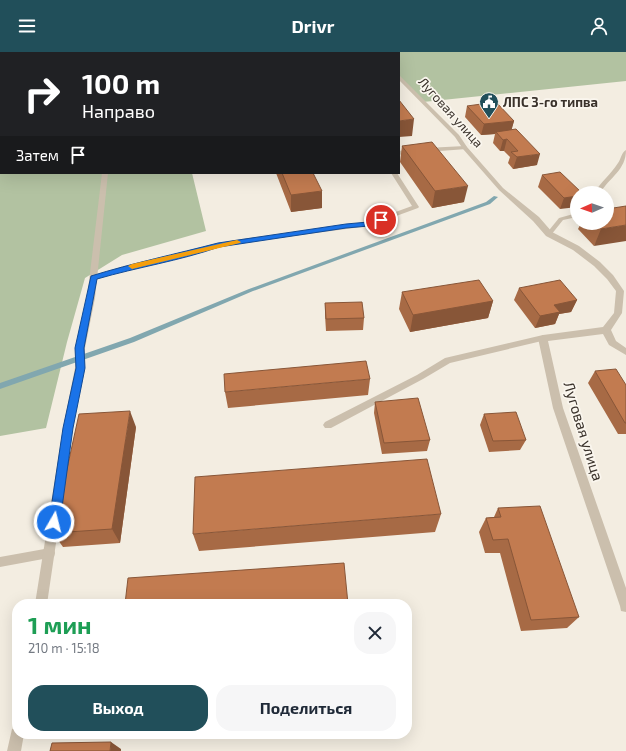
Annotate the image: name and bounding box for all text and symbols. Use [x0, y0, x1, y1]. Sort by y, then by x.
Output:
icon: menu [16, 15, 38, 37]
text: Drivr [292, 15, 334, 37]
icon: person [588, 15, 610, 37]
text: 100 m [82, 66, 160, 100]
icon: right [16, 68, 68, 120]
street label: Луговая улица [415, 73, 487, 151]
public building icon: ЛПС 3-го типва [478, 91, 500, 119]
place label: ЛПС 3-го типва [503, 94, 598, 110]
text: Направо [82, 100, 155, 122]
icon: arrive [67, 144, 89, 166]
text: Затем [16, 146, 59, 164]
north arrow [570, 186, 614, 230]
map controls [570, 186, 614, 230]
pin [364, 203, 398, 237]
icon: arrive [370, 209, 392, 231]
street label: Луговая улица [559, 379, 608, 483]
position arrow [33, 501, 75, 543]
text: 1 мин [28, 610, 92, 639]
button: close [354, 612, 396, 654]
text: 210 m · 15:18 [28, 640, 100, 656]
button: Выход [28, 685, 208, 731]
button: Поделиться [216, 685, 396, 731]

